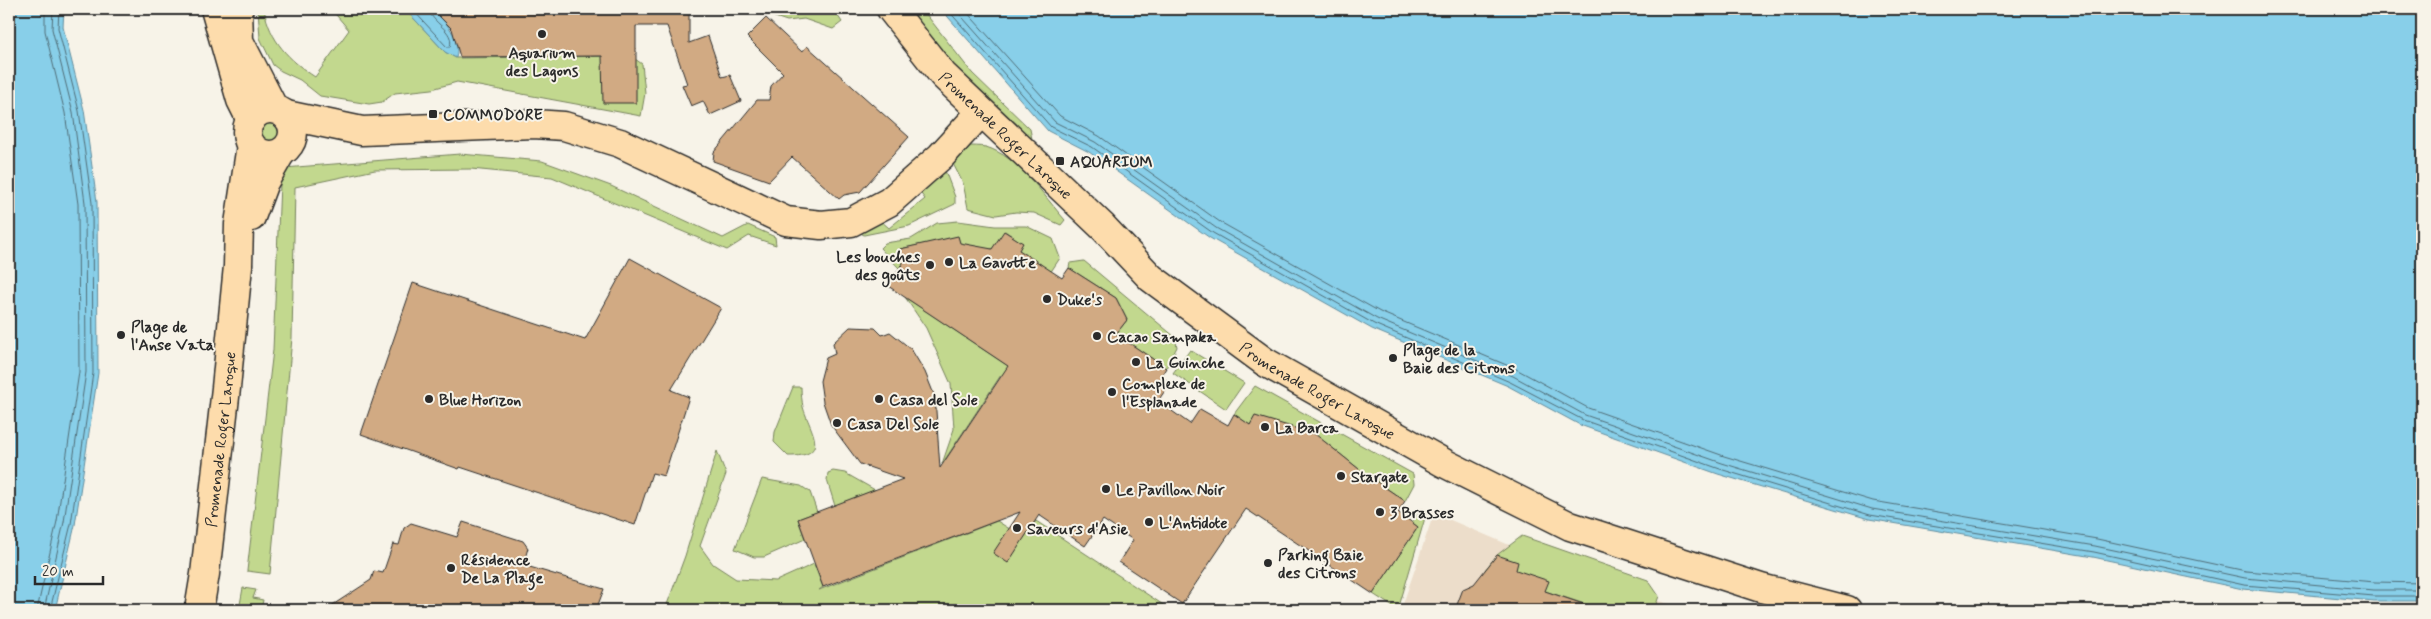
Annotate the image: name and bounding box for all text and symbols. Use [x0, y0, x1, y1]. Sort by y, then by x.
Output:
marker: Aquarium des Lagons [536, 28, 548, 40]
place label: Aquarium des Lagons [506, 43, 579, 83]
street label: Promenade Roger Laroque [934, 68, 1076, 204]
place label: COMMODORE [443, 105, 543, 126]
marker: COMMODORE [427, 108, 439, 120]
place label: AQUARIUM [1070, 152, 1153, 173]
marker: AQUARIUM [1054, 155, 1066, 167]
place label: Les bouches des goûts [836, 247, 921, 288]
place label: La Gavotte [959, 253, 1036, 274]
marker: La Gavotte [943, 256, 955, 268]
marker: Les bouches des goûts [924, 259, 936, 271]
place label: Duke's [1057, 290, 1103, 311]
marker: Duke's [1041, 293, 1053, 305]
place label: Plage de l'Anse Vata [131, 317, 214, 356]
place label: Cacao Sampaka [1107, 327, 1216, 348]
marker: Plage de l'Anse Vata [115, 329, 127, 341]
marker: Cacao Sampaka [1091, 330, 1103, 342]
street label: Promenade Roger Laroque [1235, 338, 1398, 445]
place label: Plage de la Baie des Citrons [1403, 340, 1515, 379]
street label: Promenade Roger Laroque [201, 351, 242, 529]
marker: Plage de la Baie des Citrons [1387, 352, 1399, 364]
place label: La Guinche [1146, 353, 1225, 374]
marker: La Guinche [1130, 356, 1142, 368]
place label: Complexe de l'Esplanade [1122, 374, 1205, 413]
marker: Complexe de l'Esplanade [1106, 386, 1118, 398]
place label: Blue Horizon [439, 390, 521, 411]
place label: Casa del Sole [889, 390, 978, 411]
marker: Blue Horizon [423, 393, 435, 405]
marker: Casa del Sole [873, 393, 885, 405]
place label: Casa Del Sole [847, 414, 939, 435]
marker: Casa Del Sole [831, 417, 843, 429]
place label: La Barca [1275, 418, 1338, 439]
marker: La Barca [1259, 421, 1271, 433]
place label: Stargate [1351, 467, 1409, 489]
marker: Stargate [1335, 470, 1347, 482]
place label: Le Pavillon Noir [1116, 480, 1225, 501]
marker: Le Pavillon Noir [1100, 483, 1112, 495]
place label: 3 Brasses [1390, 503, 1454, 524]
marker: 3 Brasses [1374, 506, 1386, 518]
place label: L'Antidote [1159, 513, 1227, 534]
marker: L'Antidote [1143, 516, 1155, 528]
place label: Saveurs d'Asie [1027, 519, 1128, 540]
marker: Saveurs d'Asie [1011, 522, 1023, 534]
place label: Parking Baie des Citrons [1278, 545, 1364, 584]
place label: Résidence De La Plage [461, 550, 543, 591]
scale bar [35, 554, 102, 586]
marker: Parking Baie des Citrons [1262, 557, 1274, 569]
text: 20 m [42, 562, 74, 582]
marker: Résidence De La Plage [445, 562, 457, 574]

